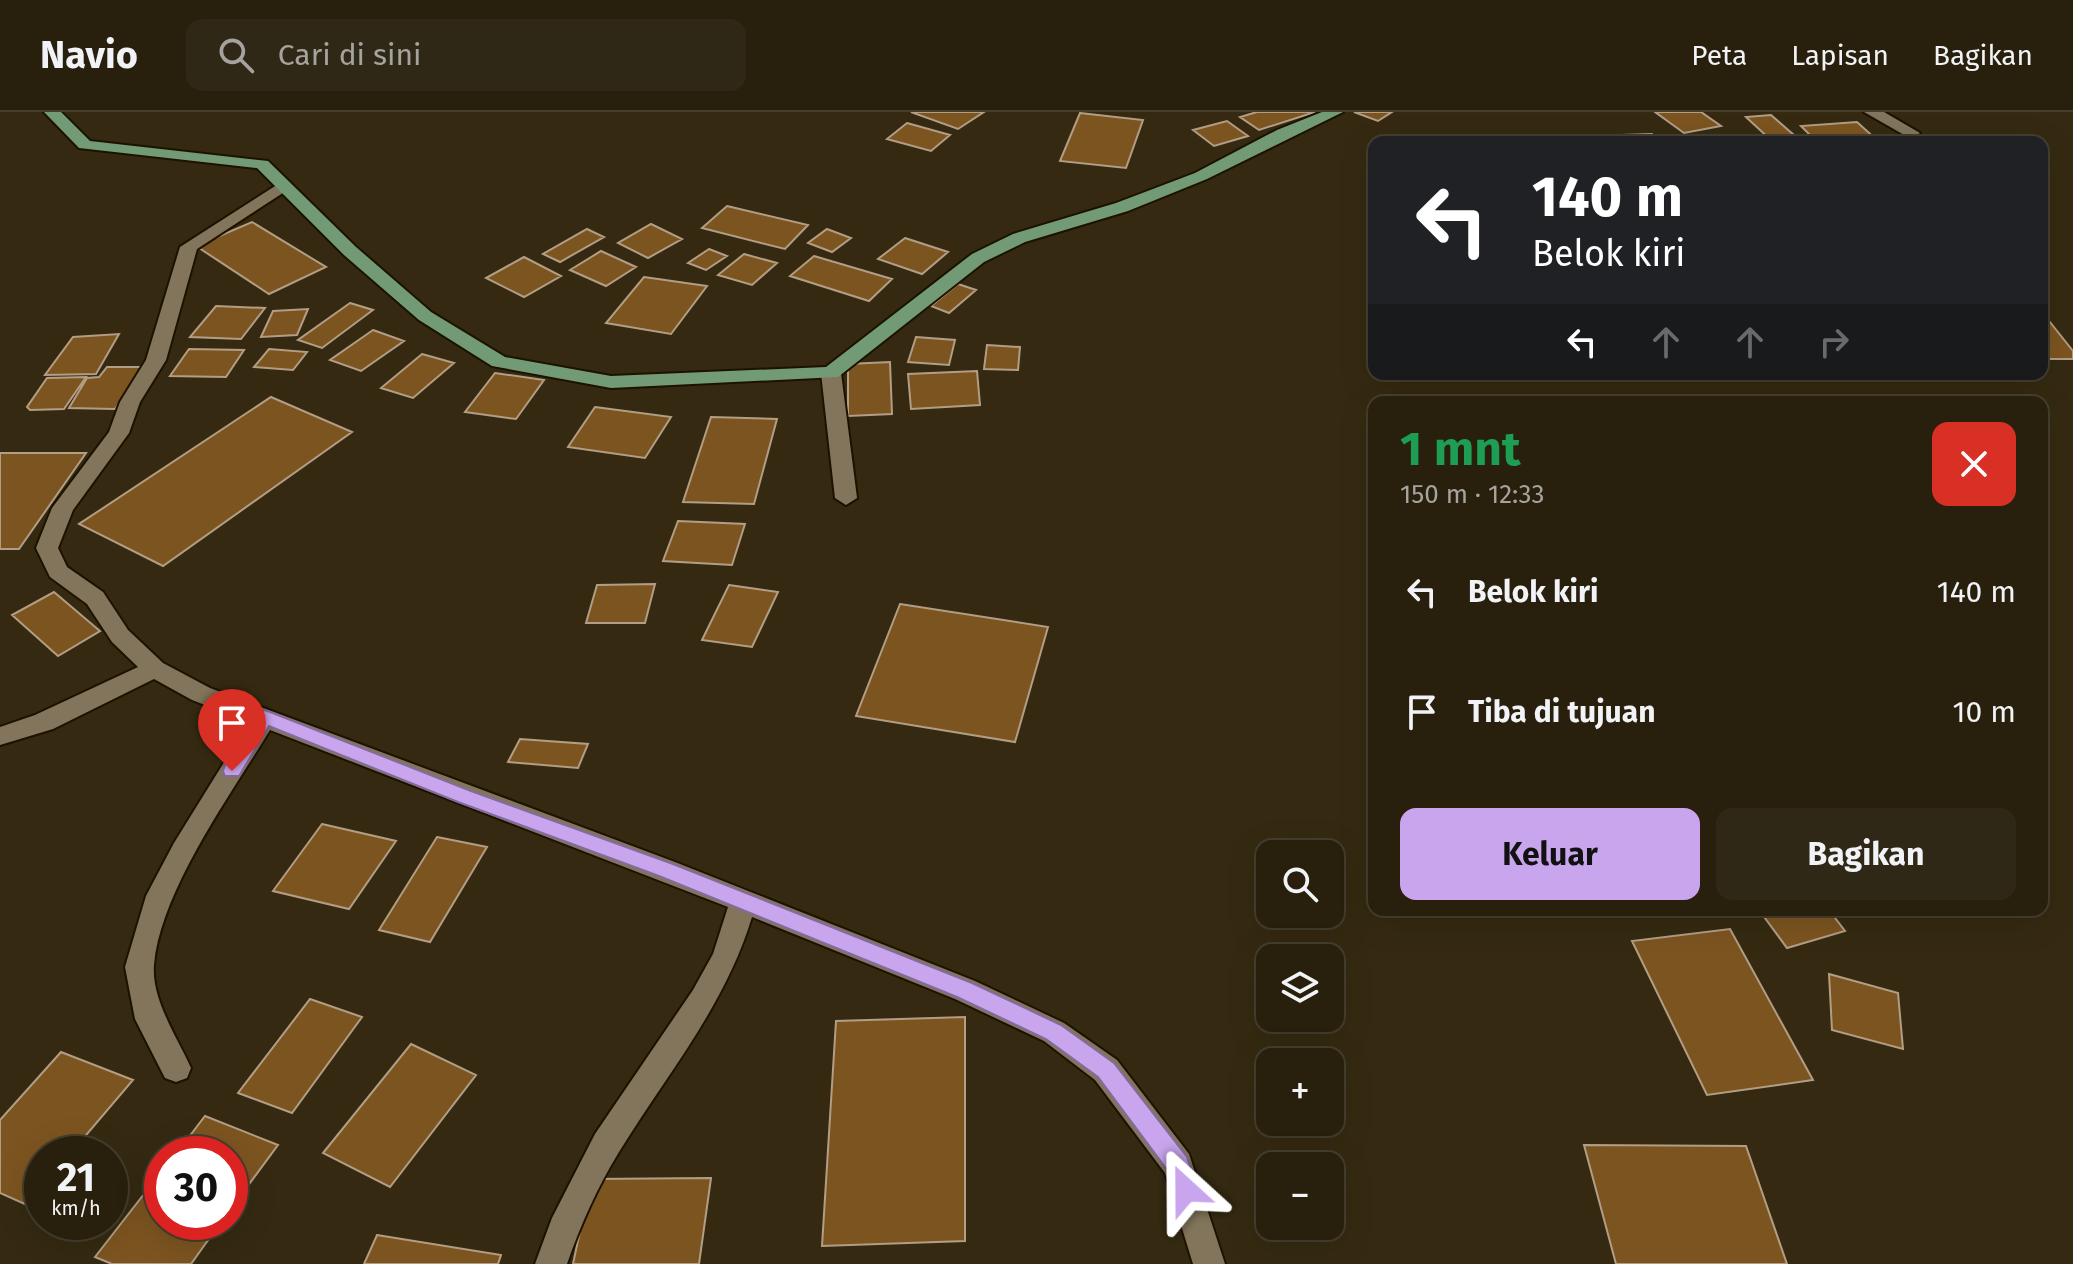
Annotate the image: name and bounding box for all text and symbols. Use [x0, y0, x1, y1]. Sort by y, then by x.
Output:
search box [186, 19, 746, 91]
text: Navio [40, 32, 138, 78]
icon: search [214, 33, 258, 77]
text: Cari di sini [278, 37, 422, 73]
text: Peta [1691, 39, 1747, 72]
text: Lapisan [1791, 39, 1889, 72]
text: Bagikan [1933, 39, 2033, 72]
text: 140 m [1532, 164, 1683, 231]
icon: left [1400, 168, 1504, 272]
text: Belok kiri [1532, 232, 1686, 276]
icon: left [1560, 320, 1604, 364]
icon: ahead [1644, 320, 1688, 364]
icon: ahead [1728, 320, 1772, 364]
icon: right [1812, 320, 1856, 364]
text: 1 mnt [1400, 420, 1520, 478]
button: close [1932, 422, 2016, 506]
text: 150 m · 12:33 [1400, 479, 1545, 510]
icon: left [1400, 570, 1444, 614]
text: Belok kiri [1468, 574, 1599, 610]
text: 140 m [1937, 574, 2016, 610]
pin [198, 689, 266, 771]
icon: arrive [1400, 690, 1444, 734]
text: Tiba di tujuan [1468, 694, 1655, 730]
text: 10 m [1953, 694, 2016, 730]
icon: arrive [210, 701, 254, 745]
button: Keluar [1400, 808, 1700, 900]
button: Bagikan [1716, 808, 2016, 900]
map controls [1256, 840, 1344, 1240]
button: search [1256, 840, 1344, 928]
button: layers [1256, 944, 1344, 1032]
button: + [1256, 1048, 1344, 1136]
speed limit sign: 30 [144, 1136, 248, 1240]
position arrow [1144, 1148, 1228, 1232]
button: − [1256, 1152, 1344, 1240]
text: 21 [57, 1154, 95, 1202]
text: km/h [51, 1196, 101, 1220]

